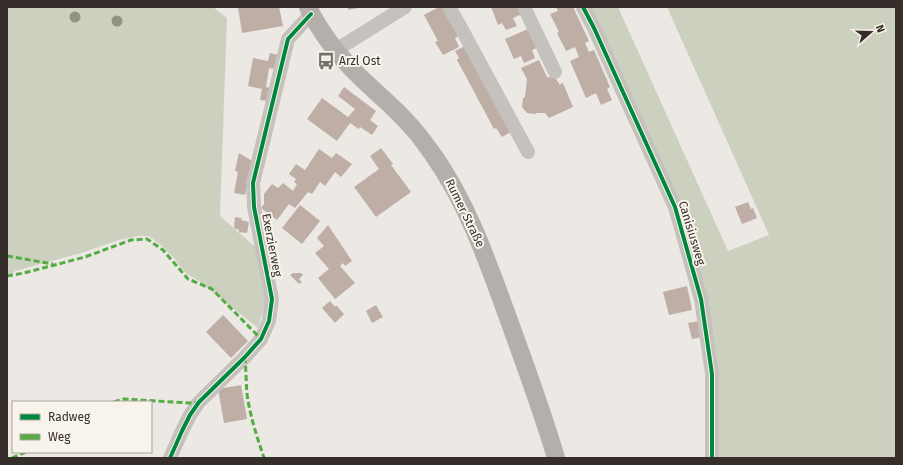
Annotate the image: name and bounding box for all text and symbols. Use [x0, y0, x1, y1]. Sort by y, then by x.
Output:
north arrow [851, 12, 891, 52]
text: N [873, 23, 887, 34]
bus stop icon: Arzl Ost [316, 51, 336, 71]
place label: Arzl Ost [339, 54, 381, 68]
street label: Rumer Straße [442, 177, 488, 249]
street label: Canisiusweg [676, 199, 709, 268]
street label: Exerzierweg [259, 212, 285, 279]
legend [12, 401, 152, 453]
text: Radweg [48, 410, 91, 424]
text: Weg [48, 430, 71, 444]

